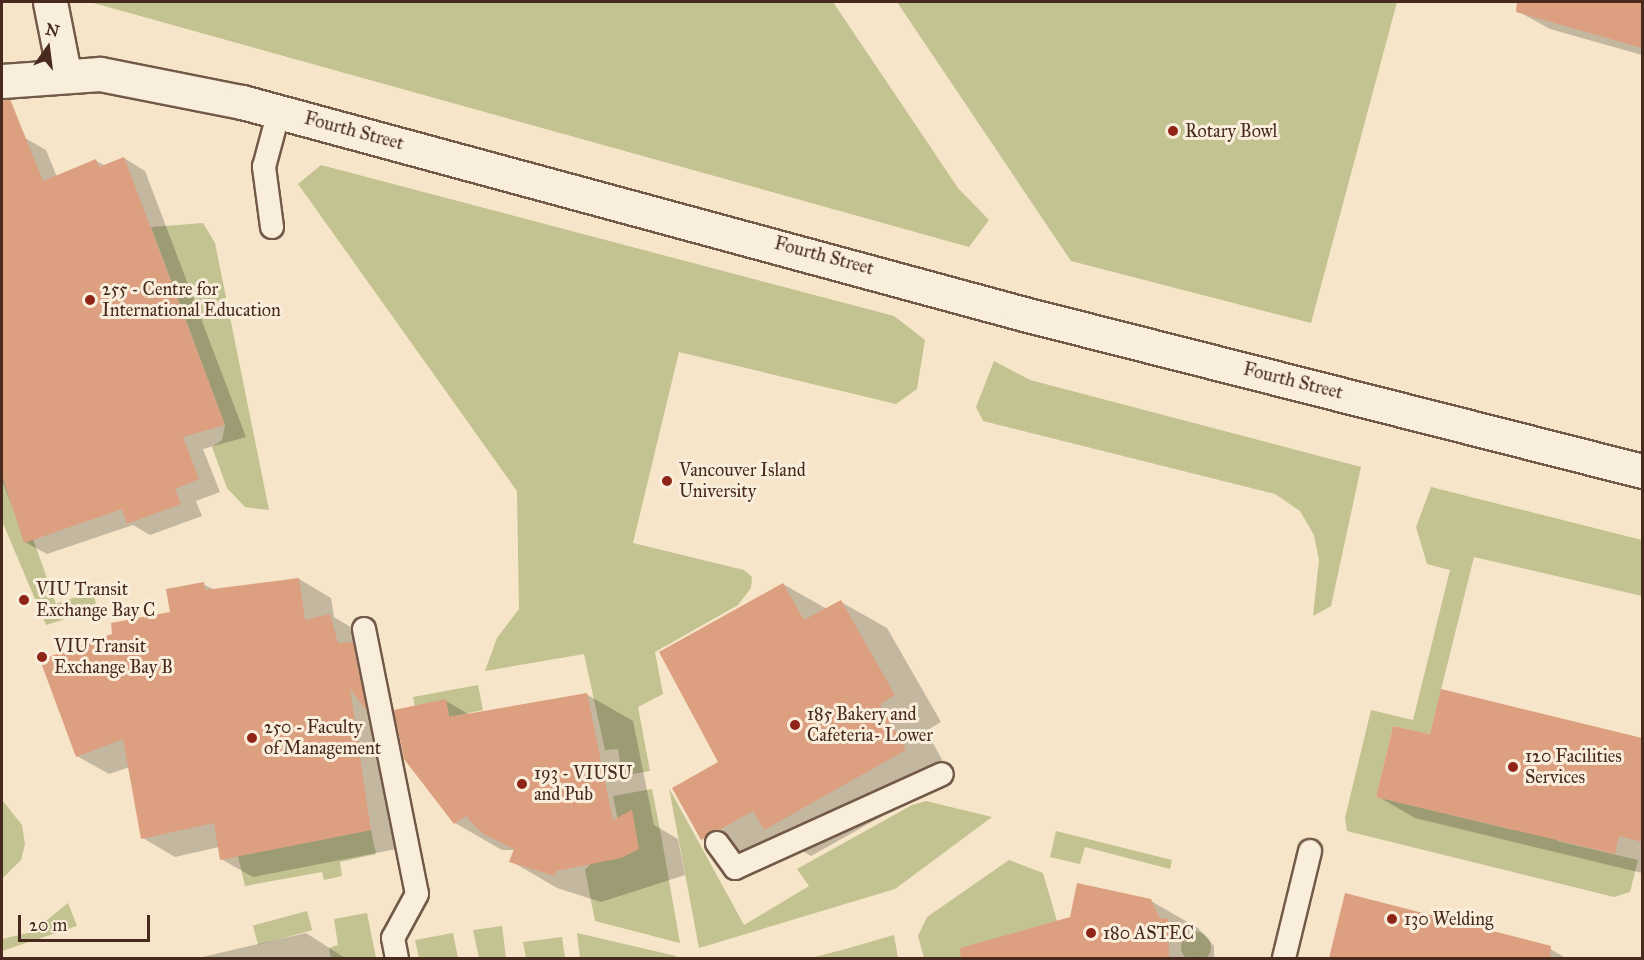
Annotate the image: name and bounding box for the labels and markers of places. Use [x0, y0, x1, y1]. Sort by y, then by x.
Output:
place label: Rotary Bowl [1185, 120, 1277, 142]
marker: Rotary Bowl [1166, 124, 1180, 138]
place label: 255 - Centre for International Education [102, 279, 281, 322]
marker: 255 - Centre for International Education [83, 293, 97, 307]
place label: Vancouver Island University [679, 460, 806, 502]
marker: Vancouver Island University [660, 474, 674, 488]
place label: VIU Transit Exchange Bay C [36, 579, 155, 622]
marker: VIU Transit Exchange Bay C [17, 593, 31, 607]
place label: VIU Transit Exchange Bay B [54, 636, 173, 678]
marker: VIU Transit Exchange Bay B [35, 650, 49, 664]
place label: 185 Bakery and Cafeteria- Lower [807, 704, 933, 746]
place label: 250 - Faculty of Management [264, 717, 381, 760]
marker: 185 Bakery and Cafeteria- Lower [788, 718, 802, 732]
marker: 250 - Faculty of Management [245, 731, 259, 745]
place label: 120 Facilities Services [1525, 746, 1622, 789]
marker: 120 Facilities Services [1506, 760, 1520, 774]
place label: 193 - VIUSU and Pub [534, 763, 632, 806]
marker: 193 - VIUSU and Pub [515, 777, 529, 791]
place label: 130 Welding [1404, 908, 1493, 930]
marker: 130 Welding [1385, 912, 1399, 926]
place label: 180 ASTEC [1103, 922, 1194, 944]
marker: 180 ASTEC [1084, 926, 1098, 940]

